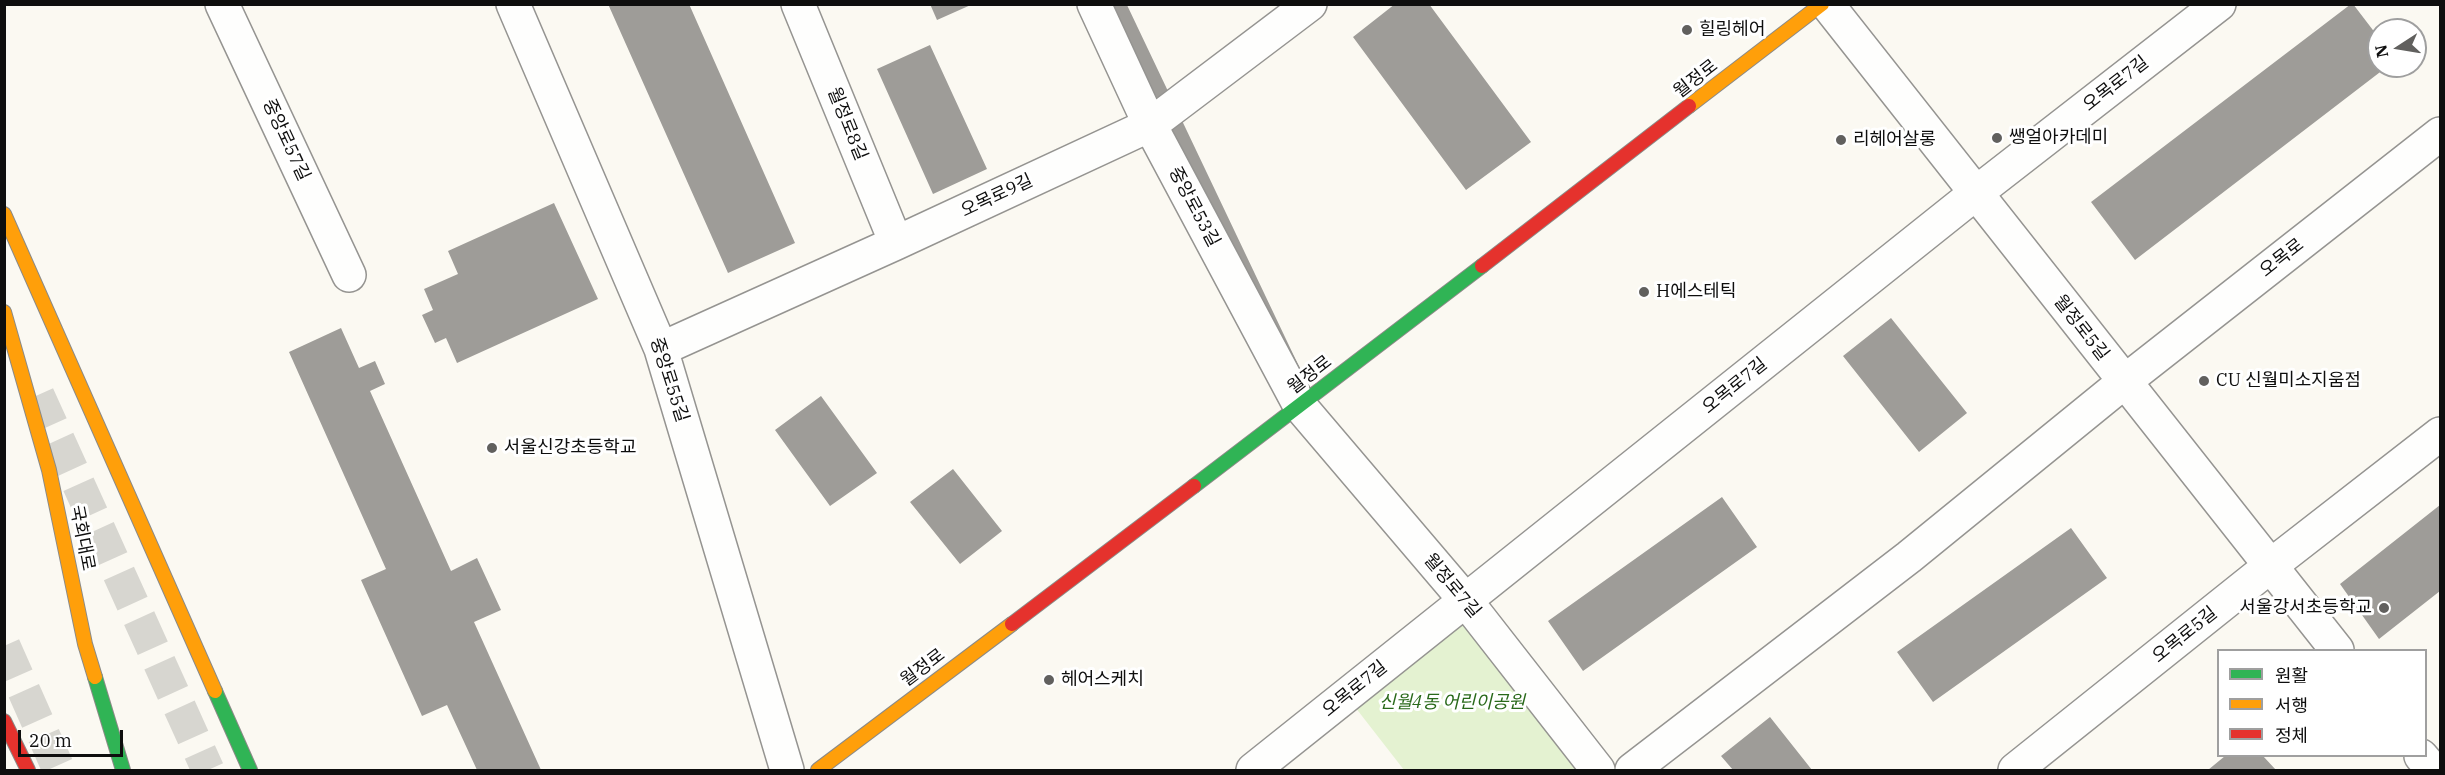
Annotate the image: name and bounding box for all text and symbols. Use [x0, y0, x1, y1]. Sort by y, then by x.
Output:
north arrow [2367, 18, 2427, 78]
place label: 힐링헤어 [1699, 19, 1765, 41]
marker: 힐링헤어 [1680, 23, 1694, 37]
text: N [2370, 43, 2392, 60]
street label: 오목로7길 [2079, 52, 2153, 116]
street label: 월정로 [1670, 55, 1722, 103]
street label: 월정로8길 [823, 84, 871, 164]
street label: 중앙로57길 [258, 96, 314, 184]
place label: 쌩얼아카데미 [2009, 127, 2108, 149]
place label: 리헤어살롱 [1853, 129, 1936, 151]
marker: 쌩얼아카데미 [1990, 131, 2004, 145]
marker: 리헤어살롱 [1834, 133, 1848, 147]
street label: 중앙로53길 [1164, 163, 1224, 251]
street label: 오목로9길 [958, 170, 1036, 222]
street label: 오목로 [2256, 234, 2308, 282]
place label: H에스테틱 [1656, 281, 1736, 303]
marker: H에스테틱 [1637, 285, 1651, 299]
street label: 월정로5길 [2049, 291, 2113, 365]
street label: 중앙로55길 [645, 335, 693, 425]
street label: 월정로 [1284, 351, 1336, 399]
street label: 오목로7길 [1698, 353, 1772, 419]
place label: CU 신월미소지움점 [2216, 370, 2361, 392]
marker: CU 신월미소지움점 [2197, 374, 2211, 388]
place label: 서울신강초등학교 [504, 437, 636, 459]
marker: 서울신강초등학교 [485, 441, 499, 455]
street label: 국회대로 [65, 503, 99, 573]
street label: 월정로7길 [1419, 550, 1485, 622]
place label: 서울강서초등학교 [2240, 597, 2372, 619]
marker: 서울강서초등학교 [2377, 601, 2391, 615]
street label: 오목로5길 [2148, 602, 2222, 668]
street label: 월정로 [897, 644, 949, 692]
legend [2217, 649, 2427, 757]
street label: 오목로7길 [1318, 656, 1392, 722]
text: 원활 [2275, 664, 2308, 687]
place label: 헤어스케치 [1061, 669, 1144, 691]
marker: 헤어스케치 [1042, 673, 1056, 687]
park label: 신월4동 어린이공원 [1379, 692, 1525, 714]
text: 서행 [2275, 694, 2308, 717]
scale bar [21, 718, 126, 756]
text: 정체 [2275, 724, 2308, 747]
text: 20 m [29, 729, 72, 752]

